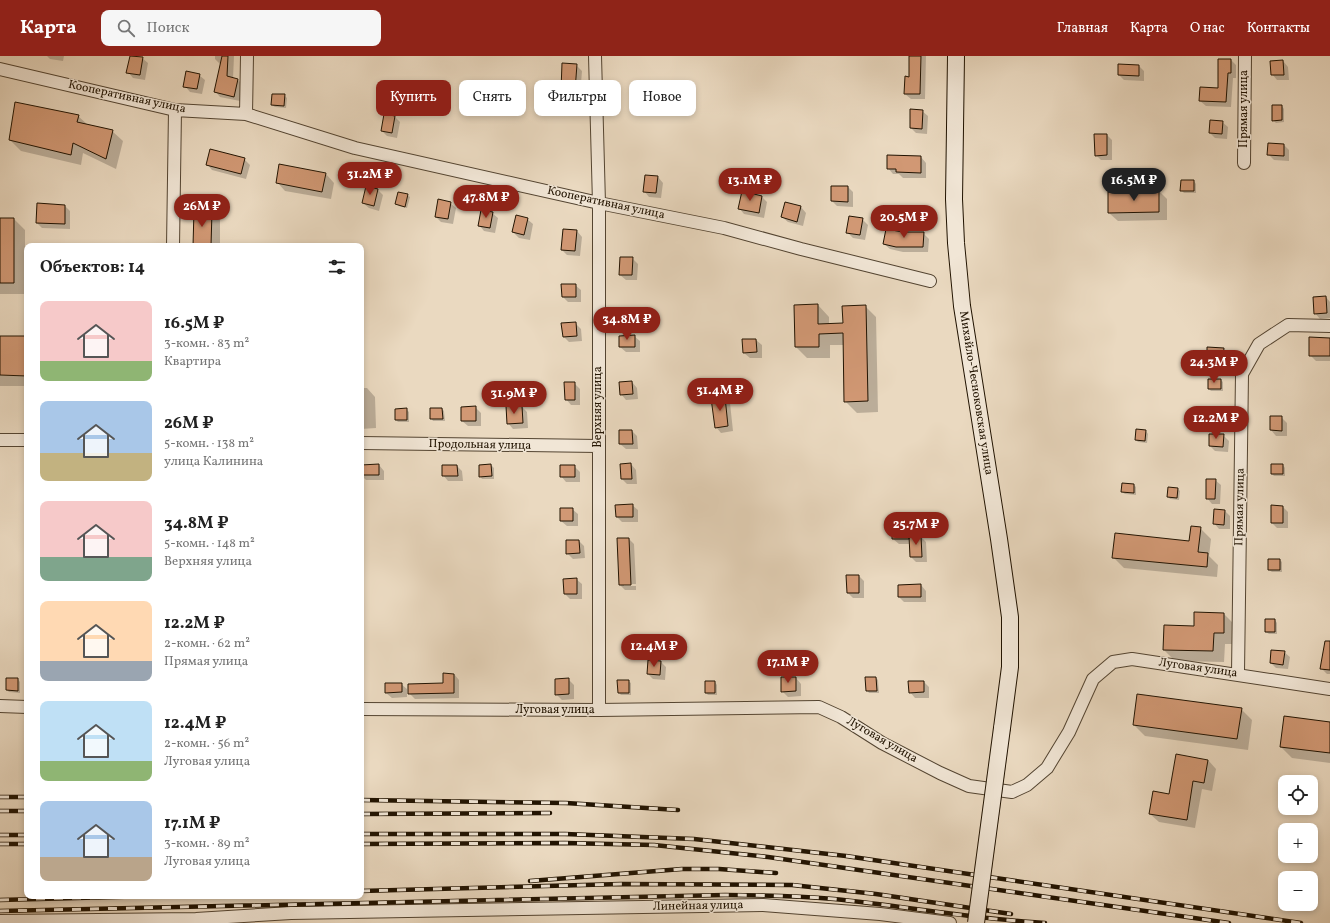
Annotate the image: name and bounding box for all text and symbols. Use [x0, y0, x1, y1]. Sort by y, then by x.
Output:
search box [101, 10, 381, 46]
text: Карта [20, 15, 77, 41]
icon: search [115, 17, 137, 39]
text: Поиск [147, 18, 190, 39]
text: Главная [1057, 19, 1108, 38]
text: Карта [1130, 19, 1168, 38]
text: О нас [1190, 19, 1225, 38]
text: Контакты [1247, 19, 1310, 38]
street label: Прямая улица [1236, 70, 1252, 148]
street label: Кооперативная улица [67, 77, 187, 117]
chip: Купить [376, 80, 451, 116]
chip: Снять [459, 80, 526, 116]
chip: Фильтры [534, 80, 621, 116]
chip: Новое [629, 80, 696, 116]
pin: 31.2M ₽ [333, 162, 407, 196]
text: 31.2M ₽ [347, 166, 393, 184]
pin: 13.1M ₽ [713, 168, 787, 202]
pin: 16.5M ₽ [1097, 168, 1171, 202]
text: 13.1M ₽ [728, 172, 772, 190]
text: 16.5M ₽ [1111, 172, 1157, 190]
street label: Кооперативная улица [546, 183, 666, 223]
pin: 47.8M ₽ [449, 185, 523, 219]
text: 47.8M ₽ [462, 189, 510, 207]
pin: 26M ₽ [174, 194, 230, 228]
text: 26M ₽ [183, 198, 221, 216]
pin: 20.5M ₽ [867, 205, 941, 239]
text: 20.5M ₽ [880, 209, 928, 227]
text: Объектов: 14 [40, 256, 145, 279]
icon: filters [326, 256, 348, 278]
pin: 34.8M ₽ [590, 307, 664, 341]
street label: Михайло-Чесноковская улица [955, 310, 997, 476]
text: 34.8M ₽ [602, 311, 652, 329]
text: 16.5M ₽ [164, 312, 225, 335]
icon: home [72, 317, 120, 365]
text: 3-комн. · 83 m² [164, 335, 249, 353]
pin: 24.3M ₽ [1177, 350, 1251, 384]
text: Квартира [164, 353, 221, 371]
text: 24.3M ₽ [1190, 354, 1238, 372]
street label: Верхняя улица [590, 366, 606, 448]
pin: 31.4M ₽ [683, 378, 757, 412]
pin: 31.9M ₽ [477, 381, 551, 415]
text: 31.4M ₽ [696, 382, 744, 400]
text: 31.9M ₽ [491, 385, 537, 403]
pin: 12.2M ₽ [1179, 406, 1253, 440]
text: 12.2M ₽ [1193, 410, 1239, 428]
text: 26M ₽ [164, 412, 214, 435]
icon: home [72, 417, 120, 465]
text: 5-комн. · 138 m² [164, 435, 254, 453]
street label: Продольная улица [429, 436, 532, 454]
text: улица Калинина [164, 453, 263, 471]
street label: Прямая улица [1231, 468, 1249, 546]
text: 34.8M ₽ [164, 512, 229, 535]
pin: 25.7M ₽ [879, 512, 953, 546]
text: 25.7M ₽ [893, 516, 939, 534]
icon: home [72, 517, 120, 565]
text: 5-комн. · 148 m² [164, 535, 255, 553]
text: Верхняя улица [164, 553, 252, 571]
text: 12.2M ₽ [164, 612, 225, 635]
icon: home [72, 617, 120, 665]
pin: 12.4M ₽ [617, 634, 691, 668]
text: 2-комн. · 62 m² [164, 635, 250, 653]
text: 12.4M ₽ [630, 638, 678, 656]
pin: 17.1M ₽ [751, 650, 825, 684]
text: Прямая улица [164, 653, 248, 671]
text: 17.1M ₽ [766, 654, 810, 672]
street label: Луговая улица [1158, 655, 1239, 681]
street label: Луговая улица [515, 702, 595, 718]
text: 12.4M ₽ [164, 712, 226, 735]
street label: Луговая улица [844, 713, 920, 767]
icon: home [72, 717, 120, 765]
text: 2-комн. · 56 m² [164, 735, 249, 753]
text: Луговая улица [164, 753, 250, 771]
map controls [1278, 775, 1318, 911]
button: locate [1278, 775, 1318, 815]
text: 17.1M ₽ [164, 812, 220, 835]
icon: home [72, 817, 120, 865]
button: + [1278, 823, 1318, 863]
text: 3-комн. · 89 m² [164, 835, 249, 853]
text: Луговая улица [164, 853, 250, 871]
button: − [1278, 871, 1318, 911]
street label: Линейная улица [653, 897, 744, 915]

